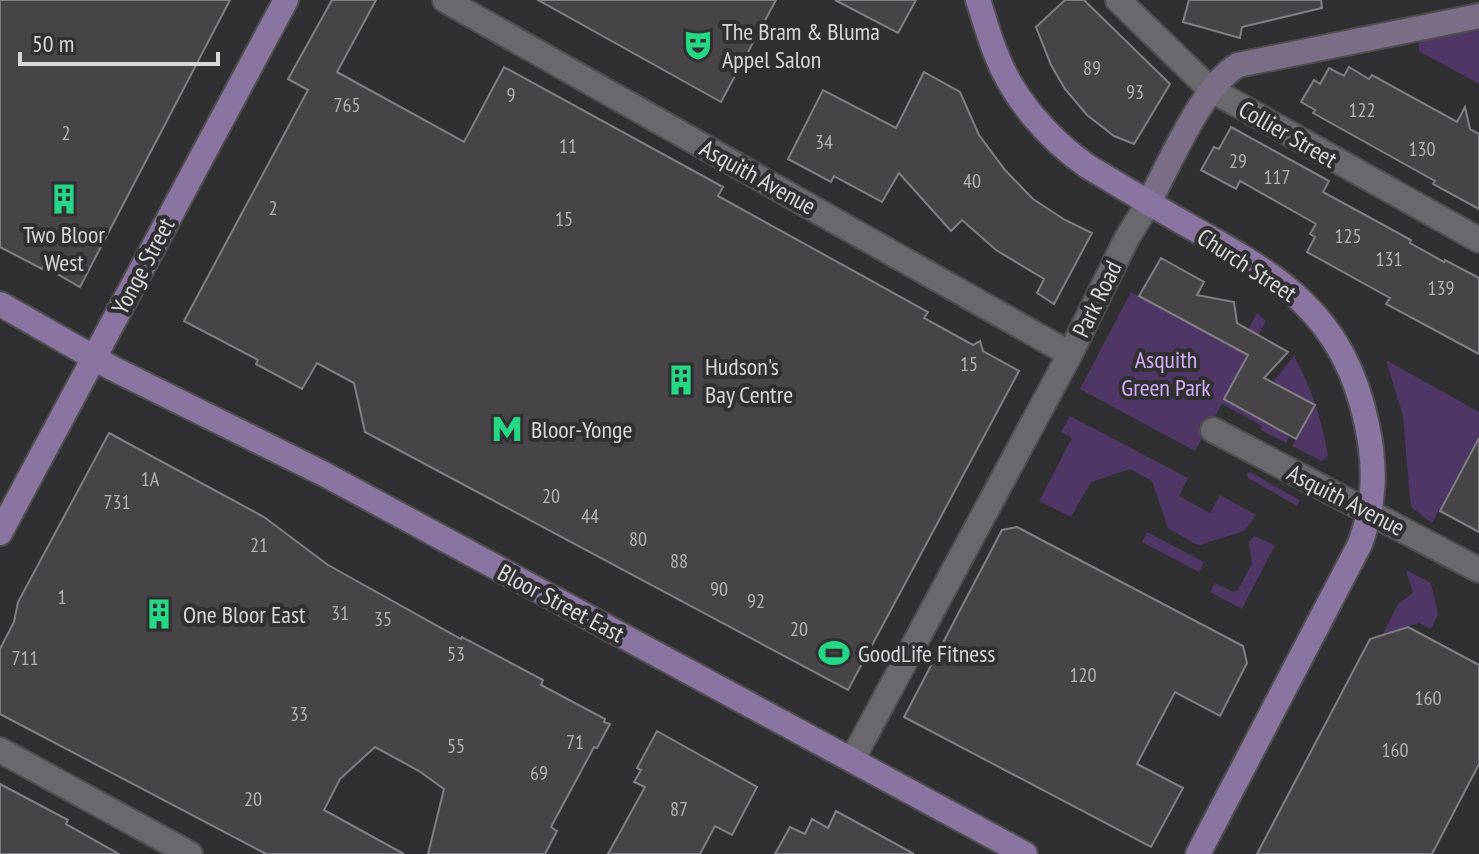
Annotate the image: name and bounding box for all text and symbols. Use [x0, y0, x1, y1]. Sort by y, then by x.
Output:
scale bar [20, 16, 218, 66]
place label: The Bram & Bluma Appel Salon [722, 16, 880, 75]
text: 50 m [32, 28, 74, 59]
theatre icon: The Bram & Bluma Appel Salon [681, 28, 715, 62]
house number: 89 [1083, 55, 1101, 81]
house number: 93 [1126, 79, 1144, 105]
house number: 9 [507, 82, 516, 108]
house number: 765 [334, 92, 361, 118]
street label: Collier Street [1233, 93, 1343, 175]
house number: 122 [1349, 97, 1376, 123]
house number: 2 [62, 120, 71, 146]
house number: 34 [815, 129, 833, 155]
street label: Asquith Avenue [695, 132, 821, 222]
house number: 11 [559, 133, 577, 159]
house number: 130 [1409, 136, 1436, 162]
house number: 29 [1229, 148, 1247, 174]
house number: 117 [1264, 164, 1291, 190]
house number: 40 [963, 168, 981, 194]
building icon: Two Bloor West [47, 182, 81, 216]
house number: 2 [269, 195, 278, 221]
house number: 15 [555, 206, 573, 232]
street label: Yonge Street [105, 212, 182, 320]
place label: Two Bloor West [23, 219, 105, 278]
street label: Church Street [1191, 221, 1303, 309]
house number: 125 [1335, 223, 1362, 249]
house number: 131 [1376, 246, 1403, 272]
street label: Park Road [1065, 256, 1129, 342]
house number: 139 [1428, 275, 1455, 301]
park label: Asquith Green Park [1121, 344, 1211, 403]
place label: Hudson's Bay Centre [705, 351, 793, 410]
house number: 15 [960, 351, 978, 377]
building icon: Hudson's Bay Centre [664, 363, 698, 397]
metro station icon: Bloor-Yonge [490, 412, 524, 446]
place label: Bloor-Yonge [531, 414, 632, 445]
street label: Asquith Avenue [1282, 457, 1410, 543]
house number: 1A [141, 466, 160, 492]
house number: 20 [542, 483, 560, 509]
house number: 731 [104, 489, 131, 515]
house number: 44 [581, 503, 599, 529]
house number: 80 [629, 526, 647, 552]
house number: 21 [250, 532, 268, 558]
house number: 88 [670, 548, 688, 574]
street label: Bloor Street East [493, 557, 630, 649]
house number: 90 [710, 576, 728, 602]
house number: 1 [58, 584, 67, 610]
house number: 92 [747, 588, 765, 614]
building icon: One Bloor East [142, 597, 176, 631]
place label: One Bloor East [183, 599, 306, 630]
house number: 31 [331, 600, 349, 626]
house number: 35 [374, 606, 392, 632]
house number: 20 [790, 616, 808, 642]
sports icon: GoodLife Fitness [817, 636, 851, 670]
place label: GoodLife Fitness [858, 638, 995, 669]
house number: 53 [447, 641, 465, 667]
house number: 711 [12, 645, 39, 671]
house number: 120 [1070, 662, 1097, 688]
house number: 160 [1415, 685, 1442, 711]
house number: 33 [290, 701, 308, 727]
house number: 71 [566, 729, 584, 755]
house number: 55 [447, 733, 465, 759]
house number: 160 [1382, 737, 1409, 763]
house number: 69 [530, 760, 548, 786]
house number: 20 [244, 786, 262, 812]
house number: 87 [670, 796, 688, 822]

